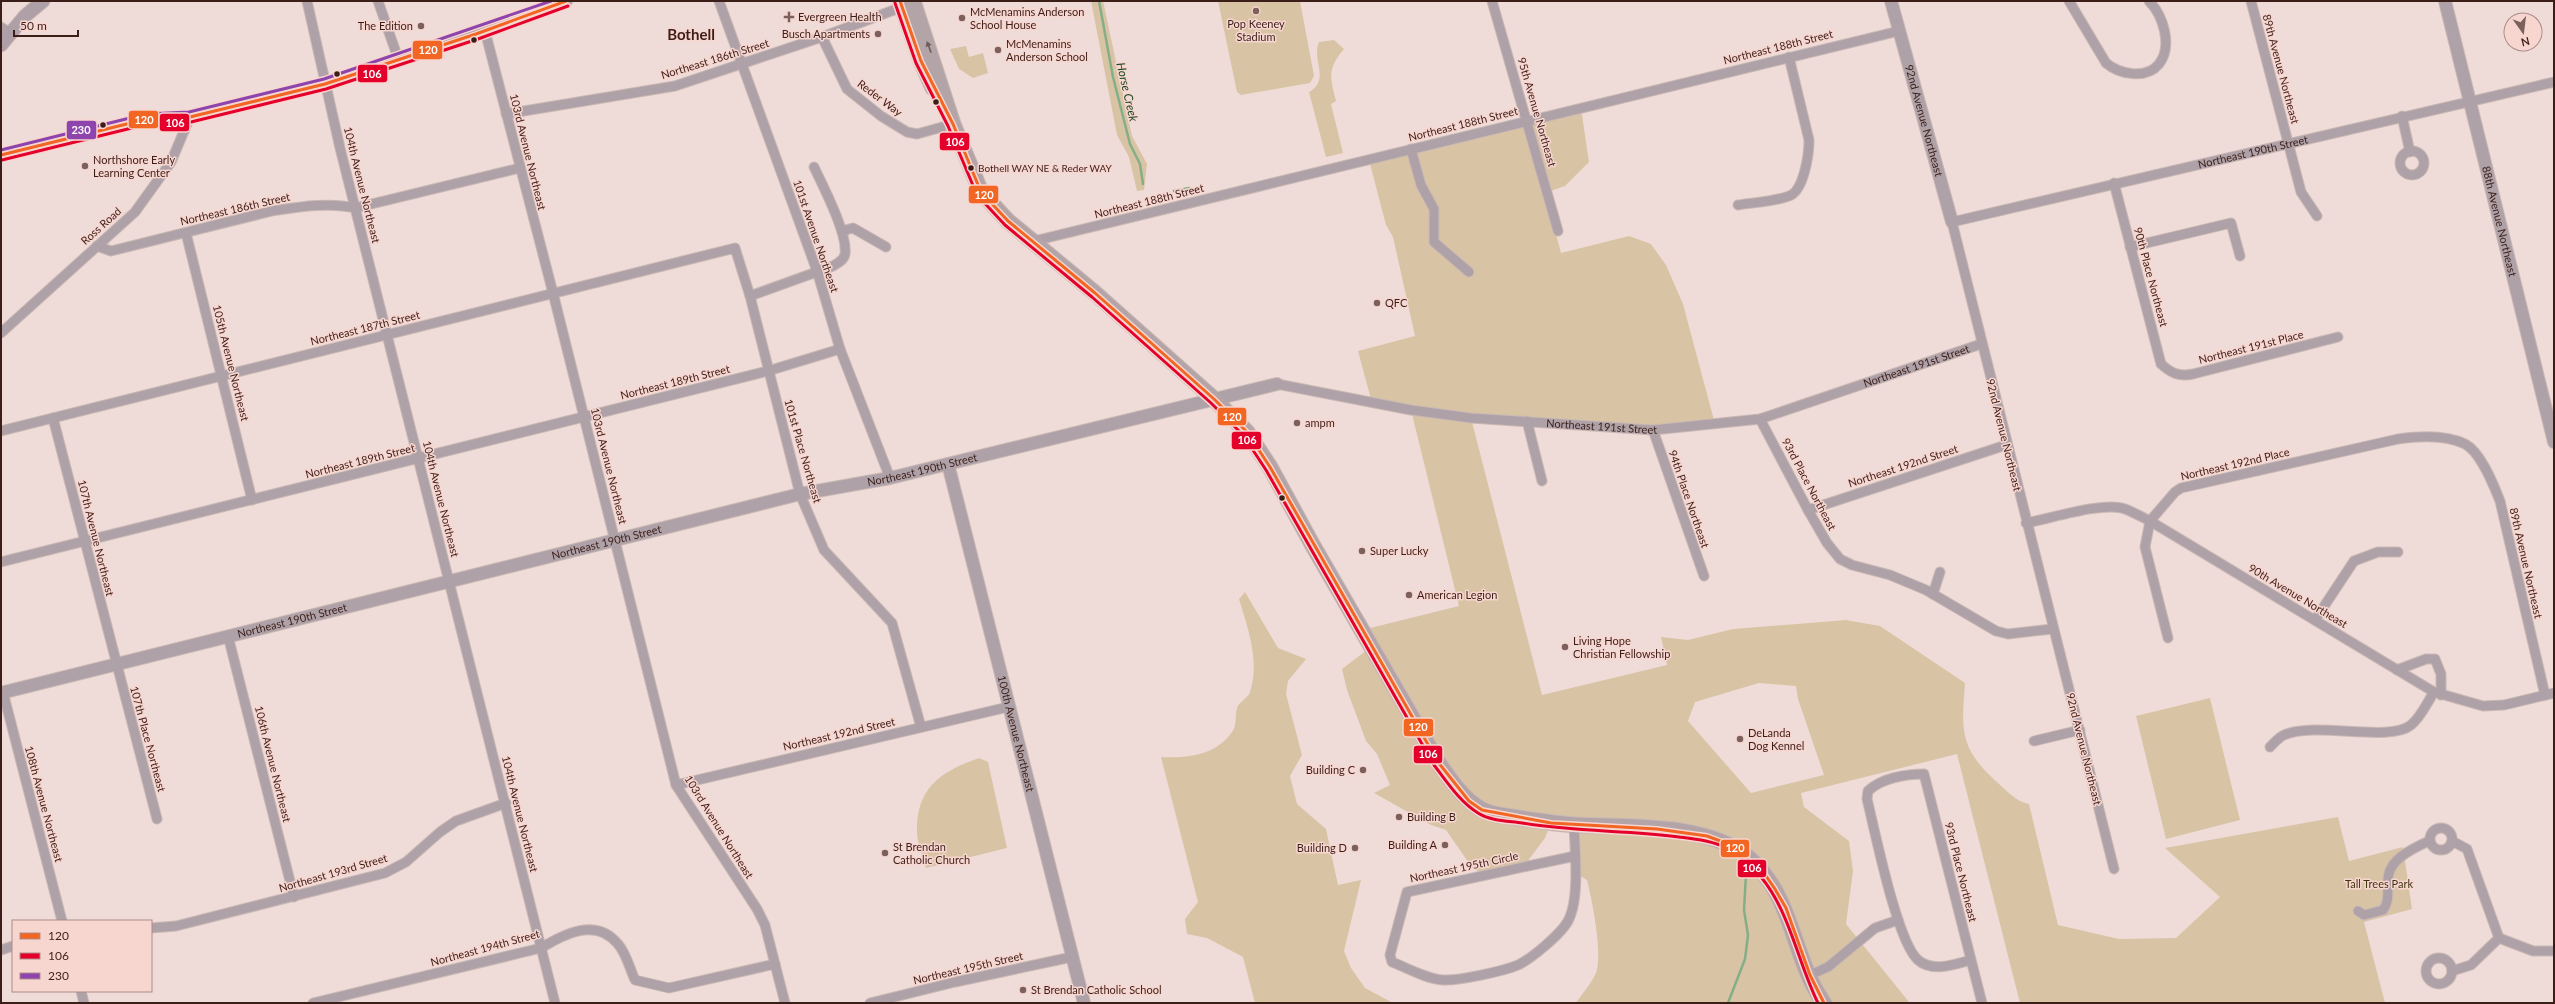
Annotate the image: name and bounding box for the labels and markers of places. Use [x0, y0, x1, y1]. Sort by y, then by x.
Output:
place label: McMenamins Anderson School House [970, 5, 1084, 31]
marker: Pop Keeney Stadium [1251, 6, 1261, 16]
place label: Evergreen Health [798, 10, 882, 23]
marker: Evergreen Health [783, 11, 795, 23]
marker: McMenamins Anderson School House [957, 13, 967, 23]
place label: Pop Keeney Stadium [1227, 17, 1285, 43]
place label: The Edition [358, 19, 413, 32]
marker: The Edition [416, 21, 426, 31]
place label: Busch Apartments [782, 27, 870, 40]
marker: Busch Apartments [873, 29, 883, 39]
unlabelled marker [469, 35, 479, 45]
place label: McMenamins Anderson School [1006, 37, 1088, 63]
marker: McMenamins Anderson School [993, 45, 1003, 55]
unlabelled marker [332, 69, 342, 79]
unlabelled marker [931, 97, 941, 107]
unlabelled marker [98, 120, 108, 130]
place label: Northshore Early Learning Center [93, 153, 175, 179]
marker: Northshore Early Learning Center [80, 161, 90, 171]
place label: Bothell WAY NE & Reder WAY [978, 162, 1113, 174]
marker: Bothell WAY NE & Reder WAY [966, 163, 976, 173]
place label: QFC [1385, 296, 1408, 309]
marker: QFC [1372, 298, 1382, 308]
place label: ampm [1305, 416, 1335, 429]
marker: ampm [1292, 418, 1302, 428]
unlabelled marker [1277, 493, 1287, 503]
place label: Super Lucky [1370, 544, 1429, 557]
marker: Super Lucky [1357, 546, 1367, 556]
place label: American Legion [1417, 588, 1497, 601]
marker: American Legion [1404, 590, 1414, 600]
place label: Living Hope Christian Fellowship [1573, 634, 1670, 660]
marker: Living Hope Christian Fellowship [1560, 642, 1570, 652]
place label: DeLanda Dog Kennel [1748, 726, 1804, 752]
marker: DeLanda Dog Kennel [1735, 734, 1745, 744]
place label: Building C [1306, 763, 1356, 776]
marker: Building C [1358, 765, 1368, 775]
place label: Building B [1407, 810, 1456, 823]
marker: Building B [1394, 812, 1404, 822]
place label: Building A [1388, 838, 1438, 851]
place label: St Brendan Catholic Church [893, 840, 970, 866]
marker: Building A [1440, 840, 1450, 850]
place label: Building D [1297, 841, 1347, 854]
marker: Building D [1350, 843, 1360, 853]
marker: St Brendan Catholic Church [880, 848, 890, 858]
place label: St Brendan Catholic School [1031, 983, 1162, 996]
marker: St Brendan Catholic School [1018, 985, 1028, 995]

